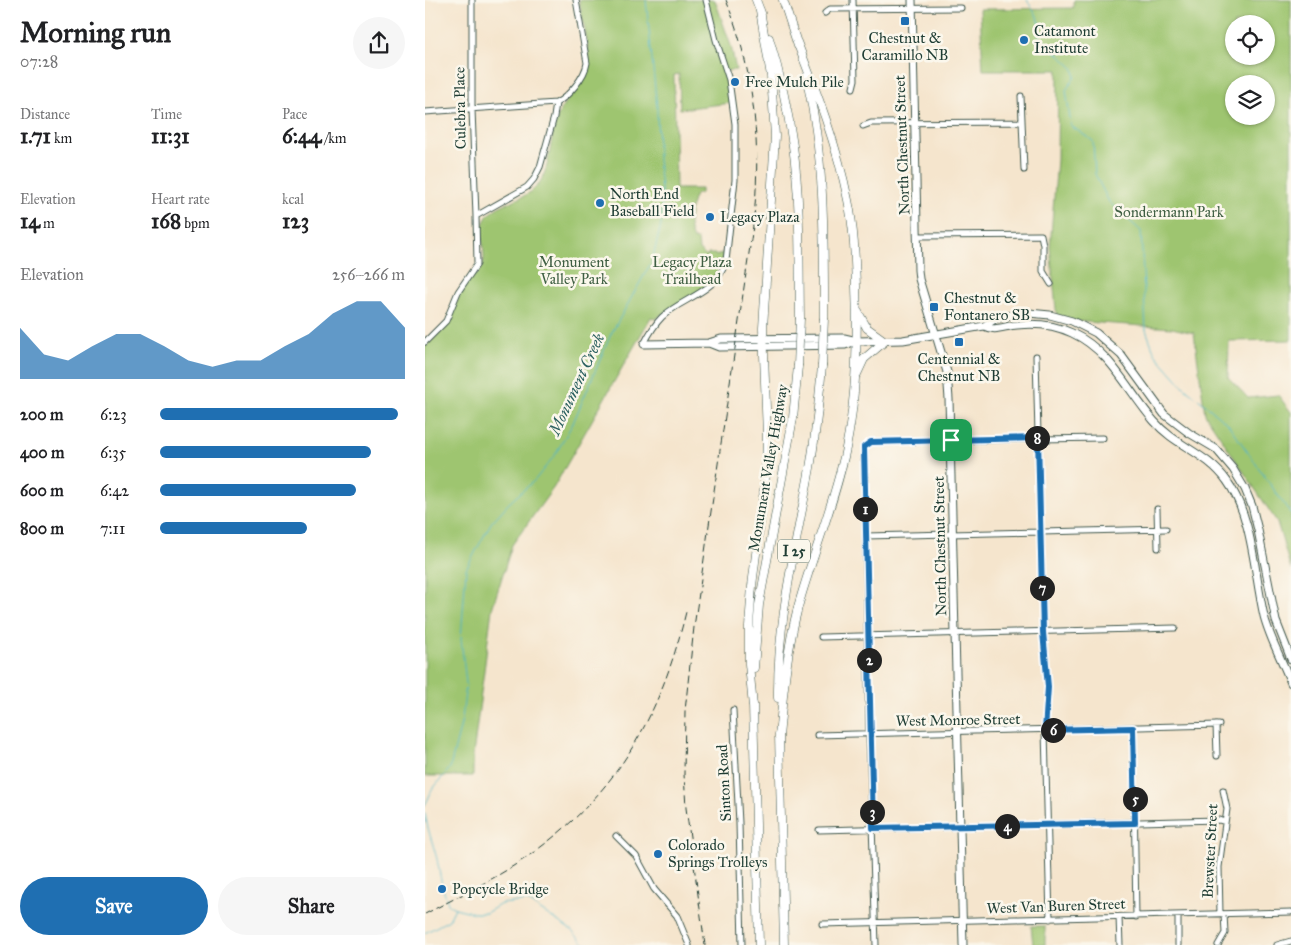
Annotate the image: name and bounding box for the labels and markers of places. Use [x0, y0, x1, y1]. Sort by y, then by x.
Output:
marker: Chestnut & Caramillo NB [899, 15, 911, 27]
place label: Catamont Institute [1034, 22, 1096, 57]
place label: Chestnut & Caramillo NB [862, 29, 948, 64]
marker: Catamont Institute [1018, 34, 1030, 46]
place label: Free Mulch Pile [745, 73, 844, 91]
marker: Free Mulch Pile [729, 76, 741, 88]
place label: North End Baseball Field [610, 185, 695, 220]
marker: North End Baseball Field [594, 197, 606, 209]
place label: Legacy Plaza [720, 208, 800, 226]
marker: Legacy Plaza [704, 211, 716, 223]
place label: Chestnut & Fontanero SB [944, 289, 1030, 324]
marker: Chestnut & Fontanero SB [928, 301, 940, 313]
marker: Centennial & Chestnut NB [953, 336, 965, 348]
place label: Centennial & Chestnut NB [918, 350, 1001, 385]
pin [930, 419, 972, 461]
pin: 8 [1025, 426, 1049, 450]
pin: 1 [853, 496, 877, 522]
pin: 7 [1029, 576, 1055, 600]
pin: 2 [857, 648, 881, 672]
pin: 6 [1041, 718, 1065, 742]
pin: 5 [1123, 786, 1147, 812]
pin: 3 [859, 800, 885, 824]
pin: 4 [995, 814, 1019, 838]
place label: Colorado Springs Trolleys [668, 836, 767, 871]
marker: Colorado Springs Trolleys [652, 848, 664, 860]
place label: Popcycle Bridge [452, 880, 549, 898]
marker: Popcycle Bridge [436, 883, 448, 895]

